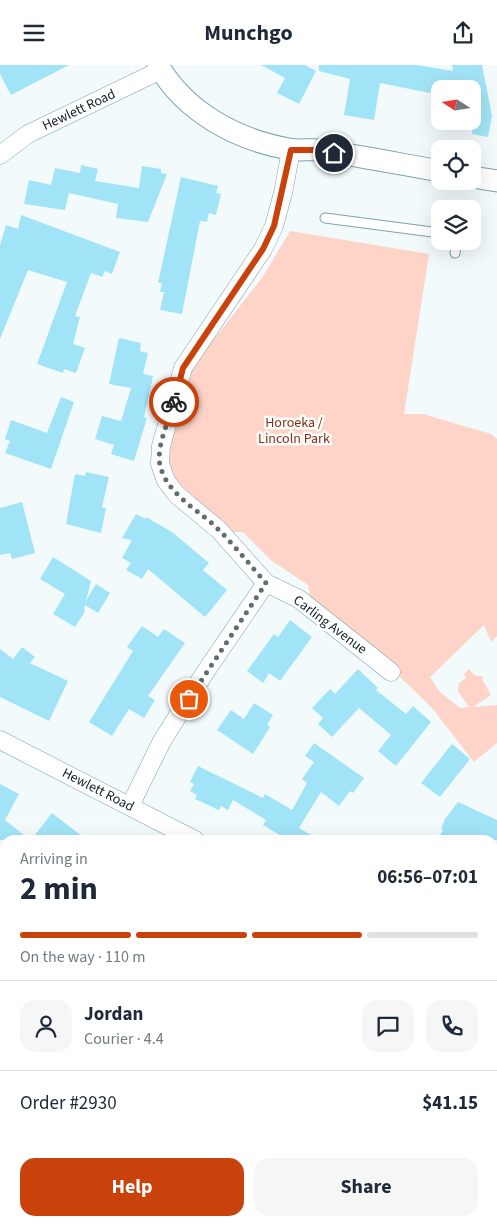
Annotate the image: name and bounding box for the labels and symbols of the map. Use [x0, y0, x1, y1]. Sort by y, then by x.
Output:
north arrow [431, 80, 481, 130]
street label: Hewlett Road [39, 84, 119, 136]
pin [313, 132, 355, 174]
courier [149, 377, 199, 427]
park label: Horoeka / Lincoln Park [258, 413, 330, 449]
street label: Carling Avenue [289, 591, 371, 659]
pin [168, 678, 210, 720]
street label: Hewlett Road [58, 763, 138, 817]

